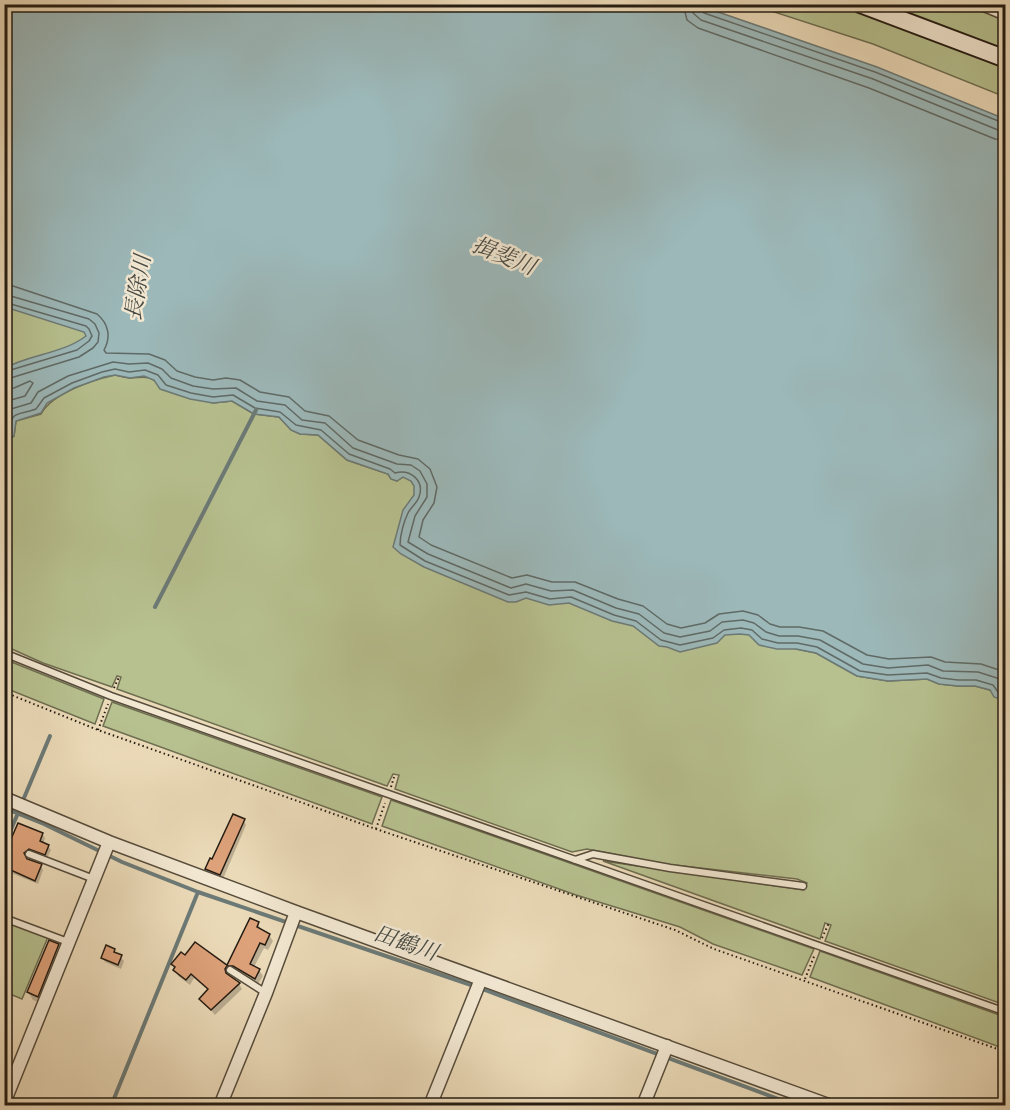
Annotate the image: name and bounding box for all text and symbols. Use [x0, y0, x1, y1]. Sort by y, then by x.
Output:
water label: 揖斐川 [466, 231, 541, 286]
water label: 長除川 [119, 251, 161, 323]
water label: 田鶴川 [369, 919, 443, 972]

